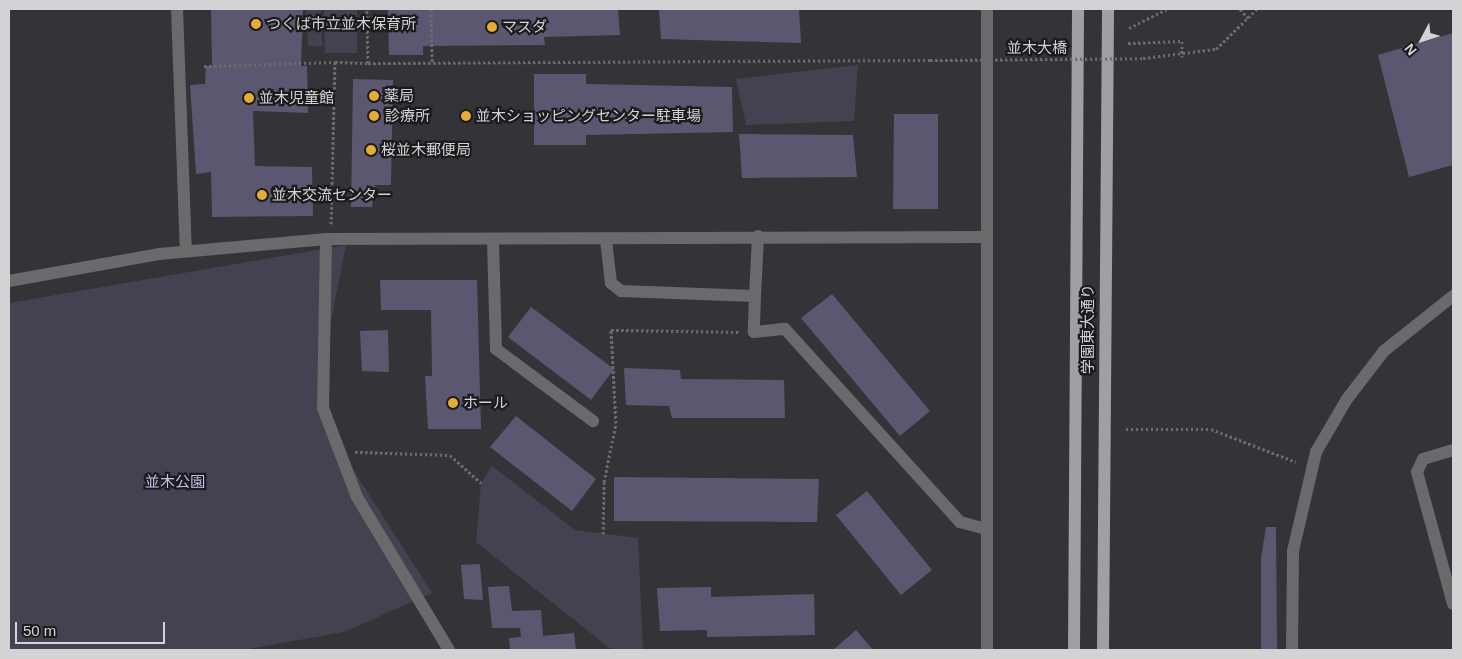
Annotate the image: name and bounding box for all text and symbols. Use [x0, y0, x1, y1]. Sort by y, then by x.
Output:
place label: つくば市立並木保育所 [266, 15, 416, 33]
north arrow [1397, 15, 1447, 65]
marker: つくば市立並木保育所 [250, 18, 262, 30]
place label: マスダ [502, 18, 547, 36]
marker: マスダ [486, 21, 498, 33]
street label: 並木大橋 [1007, 39, 1067, 57]
text: N [1401, 41, 1420, 59]
place label: 薬局 [384, 87, 414, 105]
place label: 並木児童館 [259, 89, 334, 107]
marker: 薬局 [368, 90, 380, 102]
marker: 並木児童館 [243, 92, 255, 104]
place label: 診療所 [385, 107, 430, 125]
place label: 並木ショッピングセンター駐車場 [476, 107, 701, 125]
marker: 診療所 [367, 109, 381, 123]
marker: 並木ショッピングセンター駐車場 [460, 110, 472, 122]
place label: 桜並木郵便局 [381, 141, 471, 159]
marker: 桜並木郵便局 [365, 144, 377, 156]
place label: 並木交流センター [272, 186, 392, 204]
marker: 並木交流センター [256, 189, 268, 201]
street label: 学園東大通り [1079, 284, 1097, 374]
place label: ホール [463, 394, 508, 412]
marker: ホール [447, 397, 459, 409]
park label: 並木公園 [145, 473, 205, 491]
scale bar [18, 612, 168, 644]
text: 50 m [23, 622, 56, 639]

